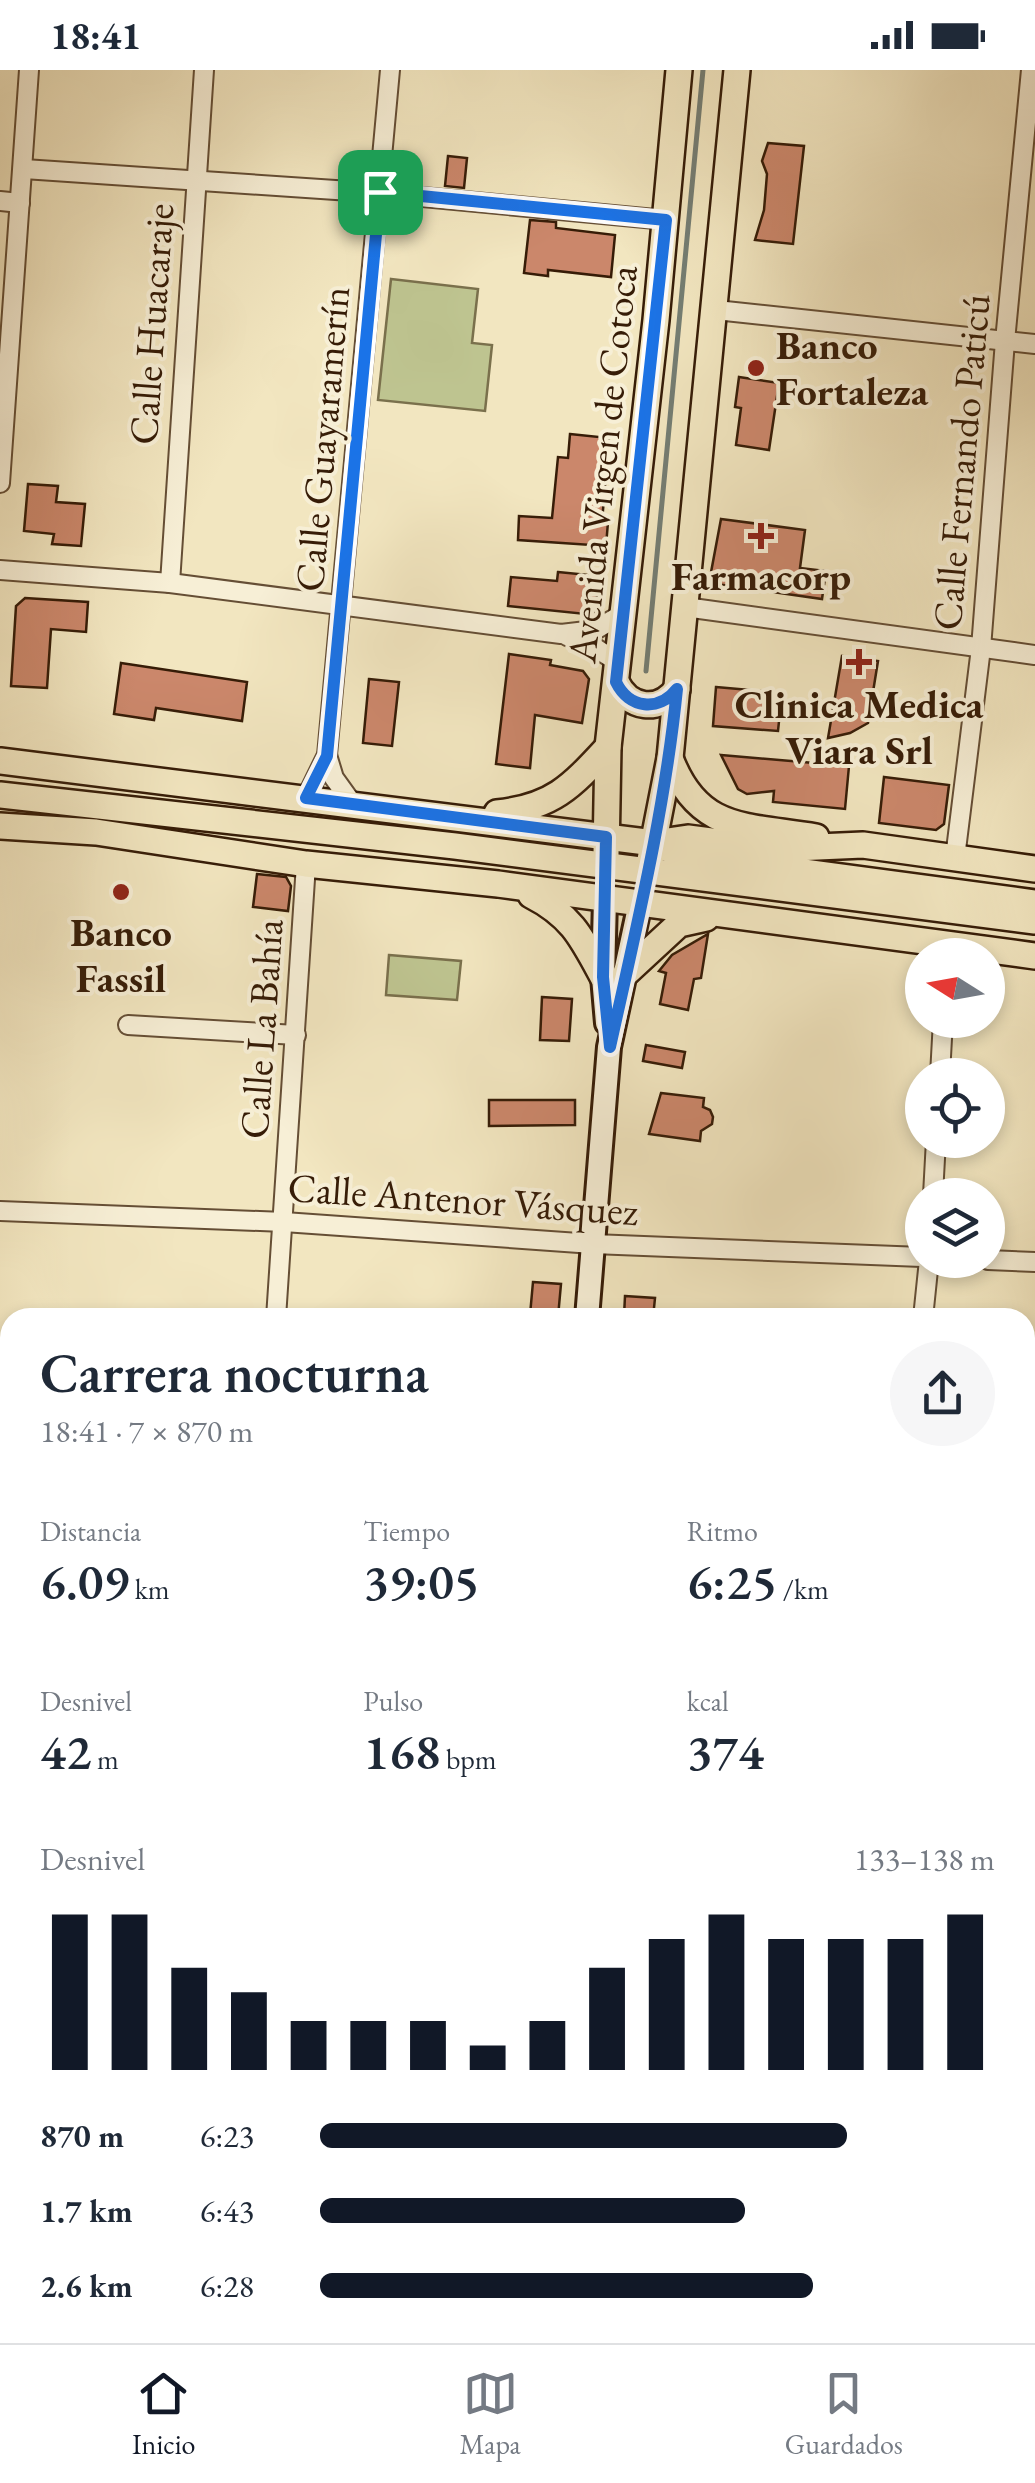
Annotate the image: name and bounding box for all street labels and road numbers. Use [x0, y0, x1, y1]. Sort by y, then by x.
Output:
street label: Calle Huacaraje [117, 202, 185, 446]
street label: Avenida Virgen de Cotoca [555, 263, 649, 666]
street label: Calle Guayaramerín [283, 284, 361, 594]
street label: Calle Fernando Paticú [920, 292, 1002, 632]
street label: Calle La Bahía [227, 917, 295, 1141]
street label: Calle Antenor Vásquez [286, 1161, 640, 1237]

